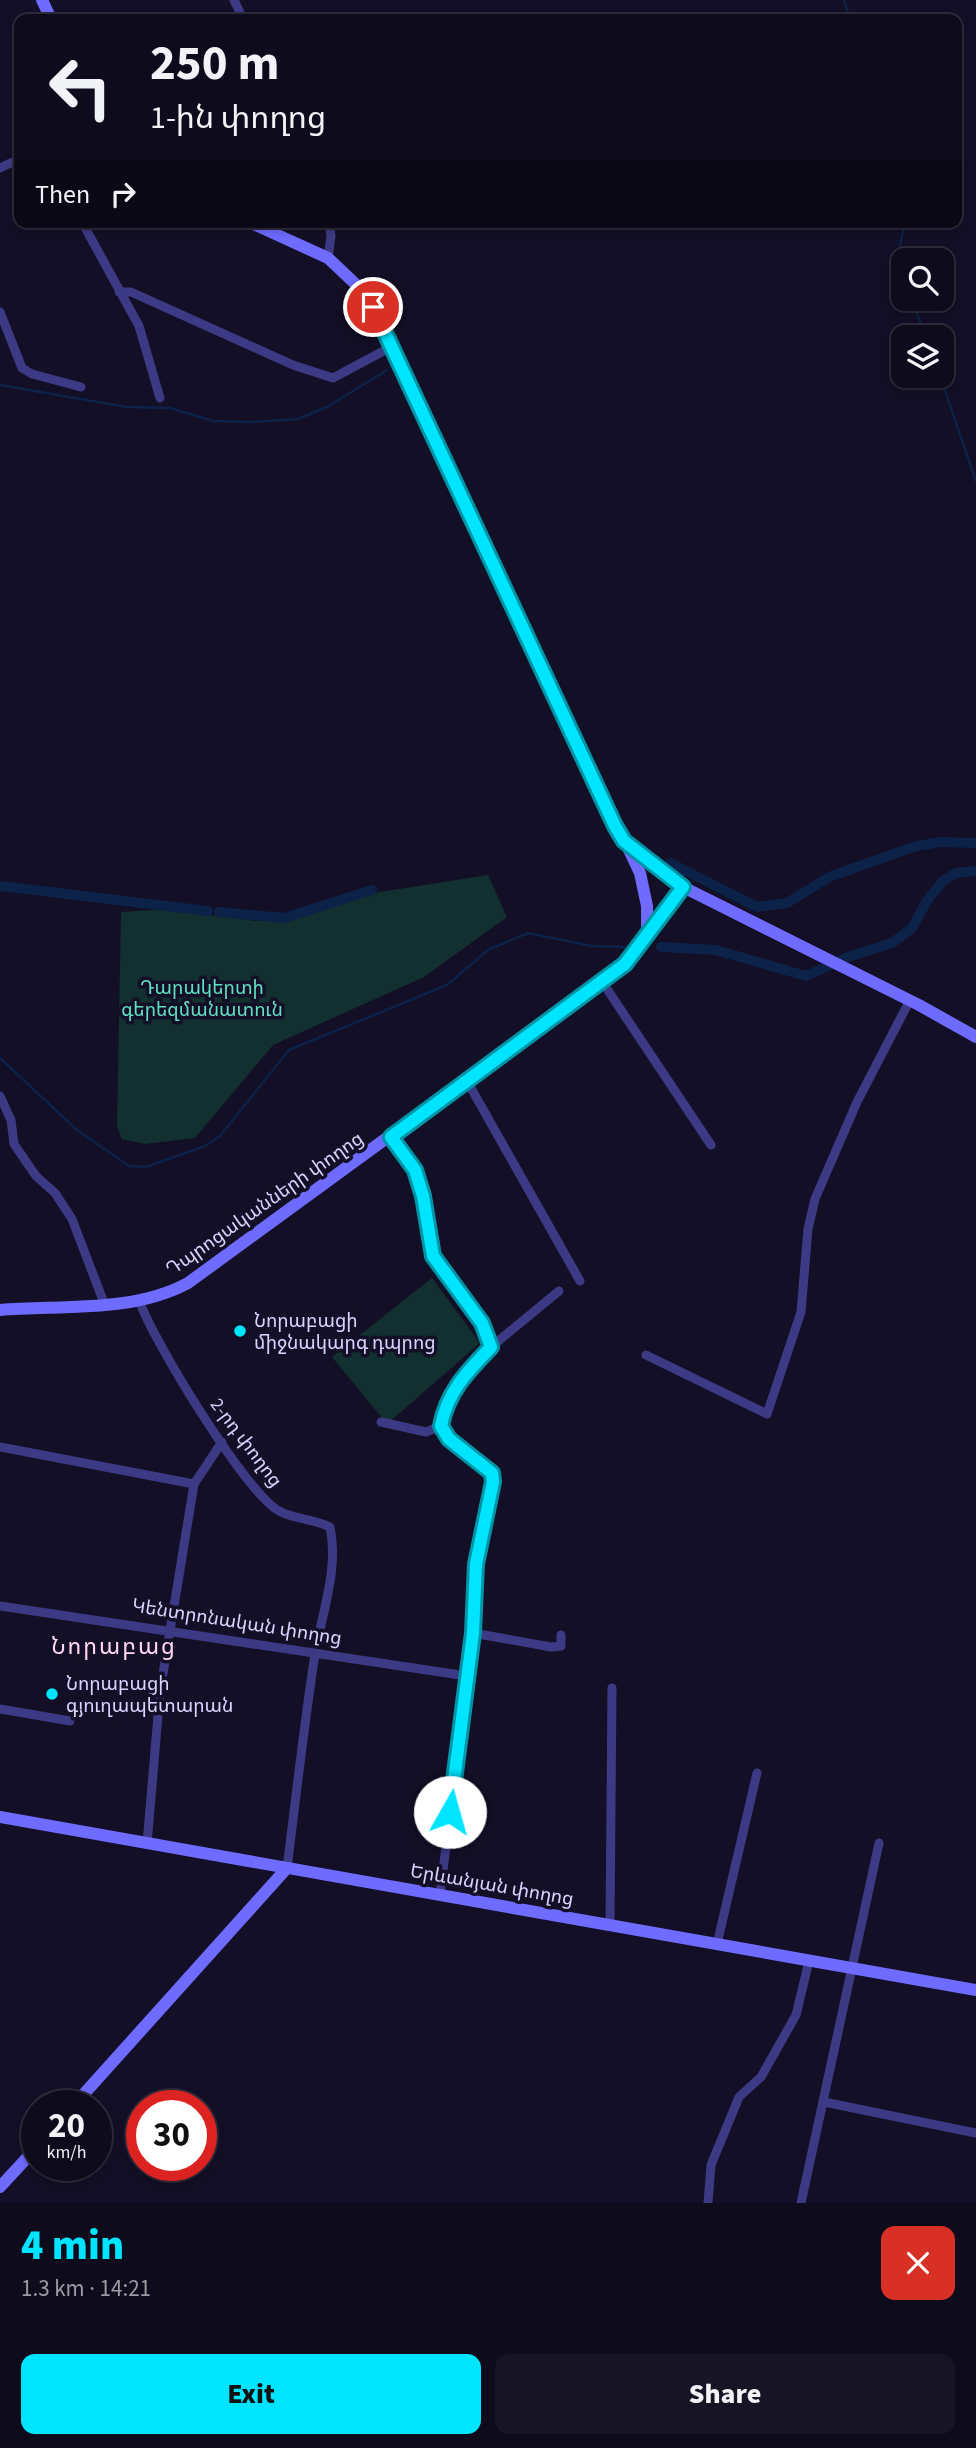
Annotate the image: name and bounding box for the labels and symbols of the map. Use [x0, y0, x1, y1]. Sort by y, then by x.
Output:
pin [343, 277, 403, 337]
park label: Դարակերտի գերեզմանատուն [121, 975, 283, 1024]
street label: Դպրոցականների փողոց [161, 1126, 369, 1283]
place label: Նորաբացի միջնակարգ դպրոց [254, 1308, 436, 1357]
marker: Նորաբացի միջնակարգ դպրոց [232, 1323, 248, 1339]
street label: 2-րդ փողոց [203, 1393, 288, 1493]
street label: Կենտրոնական փողոց [130, 1593, 344, 1652]
district label: Նորաբաց [51, 1630, 177, 1663]
place label: Նորաբացի գյուղապետարան [66, 1671, 233, 1720]
marker: Նորաբացի գյուղապետարան [44, 1686, 60, 1702]
position arrow [413, 1775, 487, 1849]
street label: Երևանյան փողոց [408, 1858, 576, 1913]
speed limit sign: 30 [126, 2090, 217, 2181]

